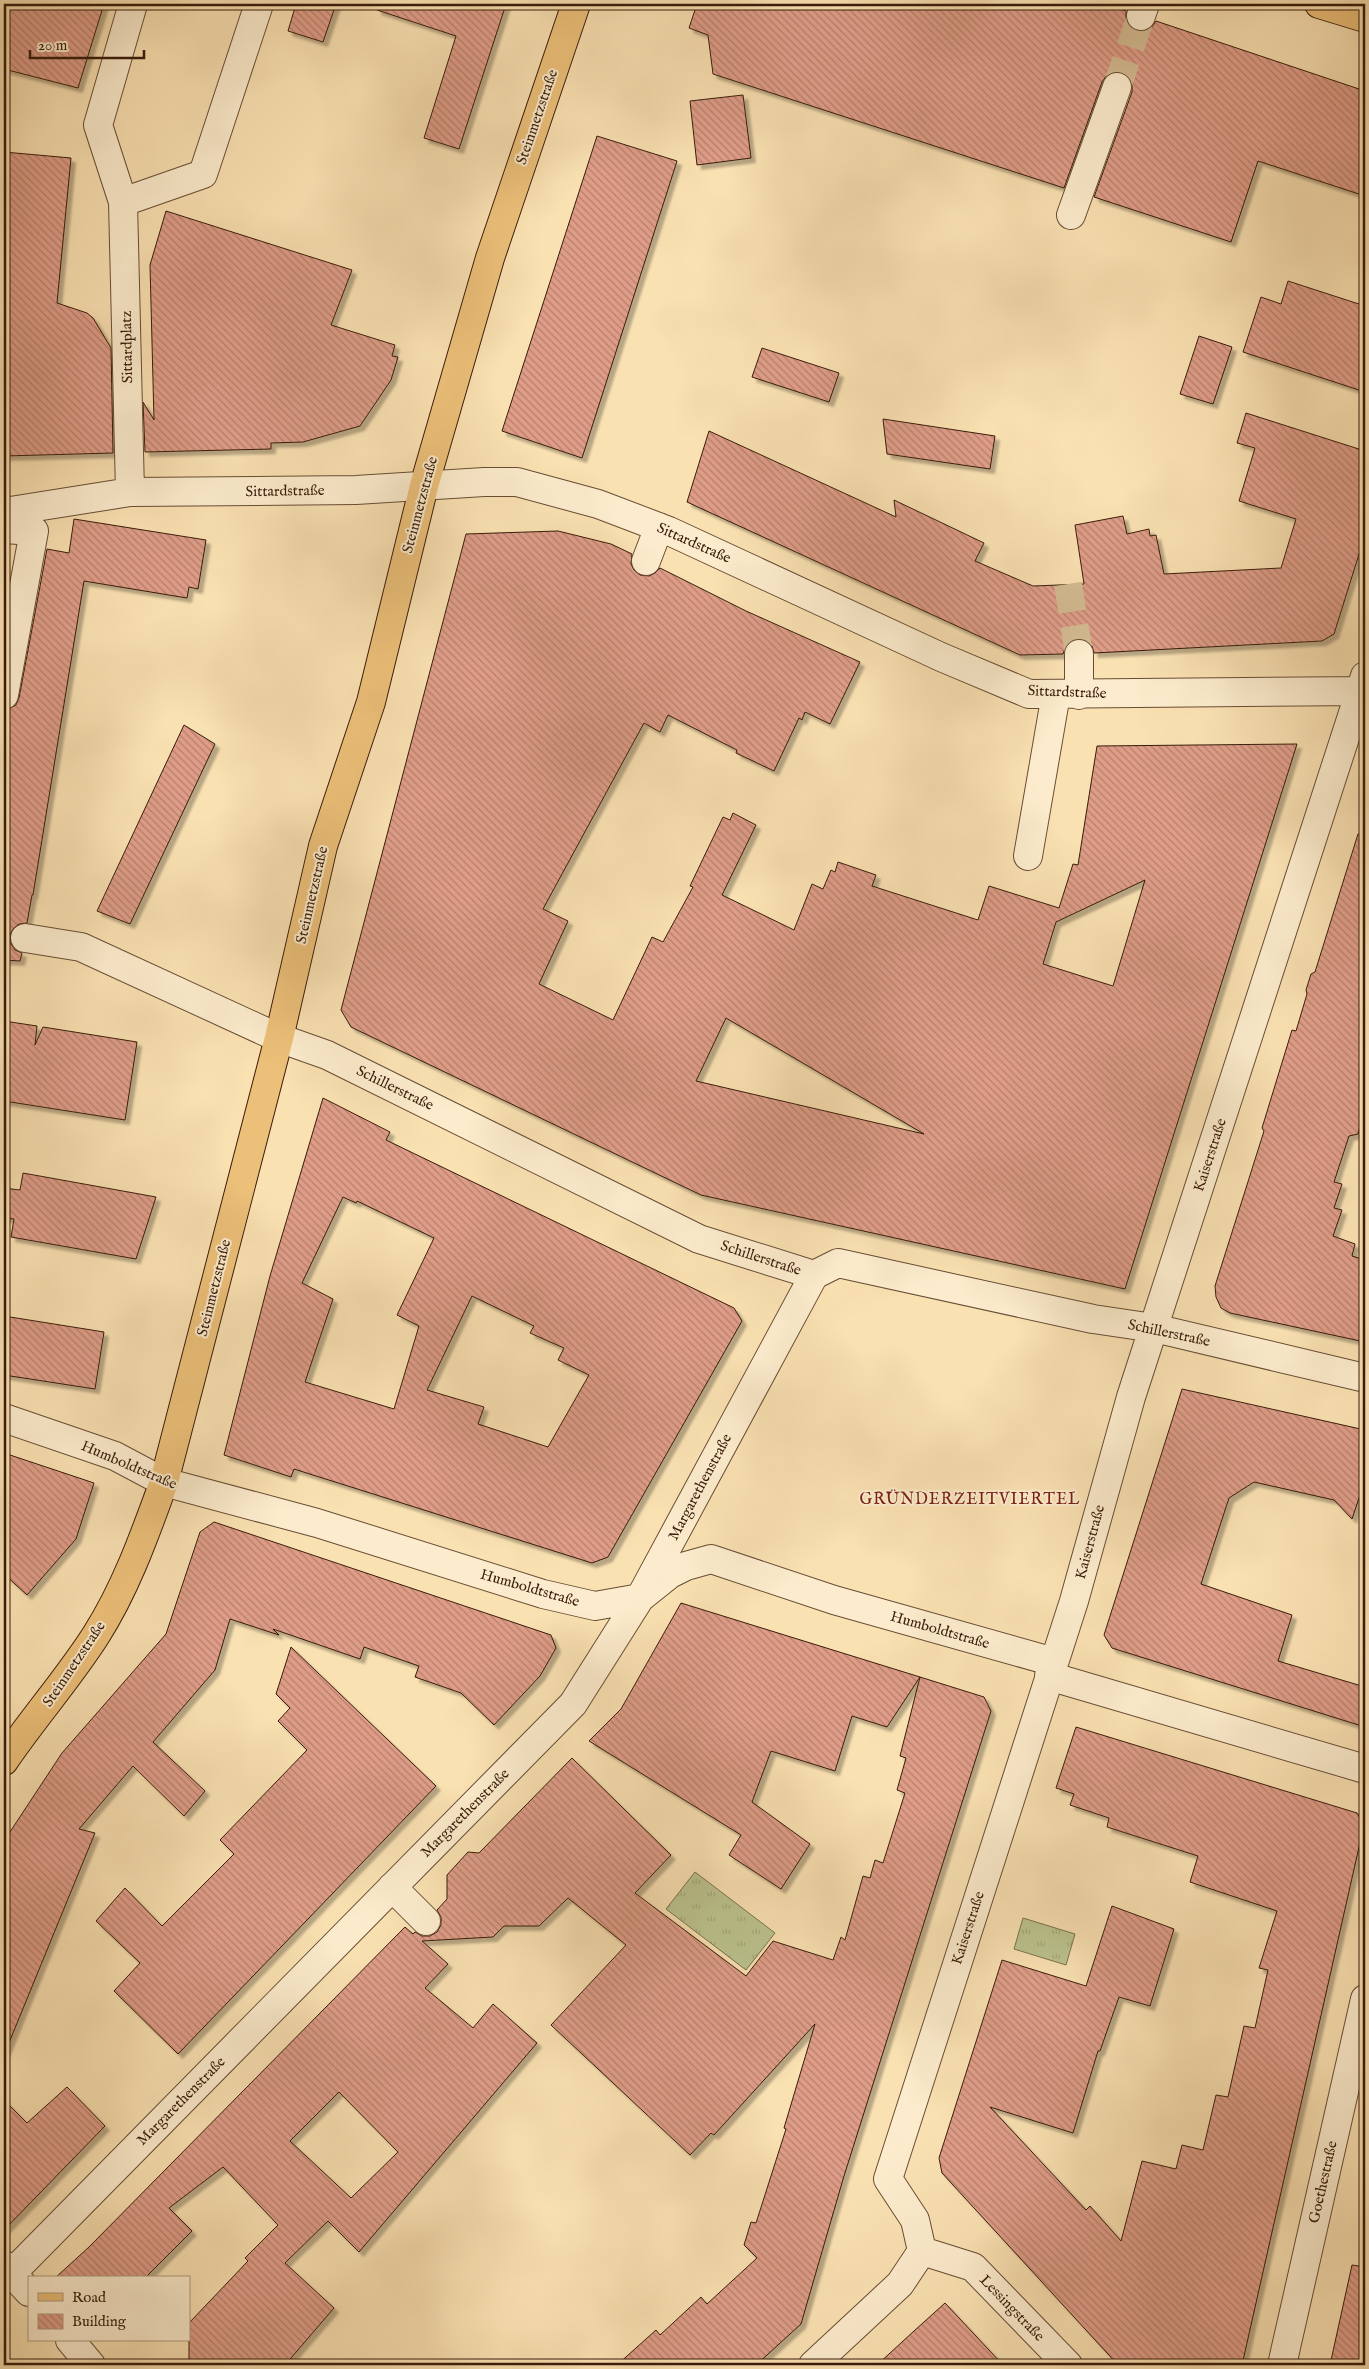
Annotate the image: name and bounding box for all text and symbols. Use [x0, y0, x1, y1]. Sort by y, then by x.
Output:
scale bar [30, 28, 144, 60]
text: 20 m [38, 36, 68, 55]
street label: Steinmetzstraße [512, 67, 562, 167]
street label: Sittardplatz [117, 310, 137, 384]
street label: Steinmetzstraße [398, 454, 442, 555]
street label: Sittardstraße [245, 481, 325, 501]
street label: Sittardstraße [654, 518, 734, 568]
street label: Sittardstraße [1027, 681, 1107, 703]
street label: Steinmetzstraße [292, 844, 332, 946]
street label: Schillerstraße [353, 1061, 437, 1115]
street label: Kaiserstraße [1189, 1116, 1231, 1194]
street label: Schillerstraße [718, 1236, 804, 1280]
street label: Steinmetzstraße [193, 1237, 235, 1338]
street label: Schillerstraße [1126, 1315, 1212, 1351]
street label: Margarethenstraße [664, 1430, 736, 1544]
street label: Humboldtstraße [78, 1436, 180, 1494]
district label: GRÜNDERZEITVIERTEL [860, 1489, 1080, 1510]
street label: Kaiserstraße [1071, 1503, 1109, 1581]
street label: Humboldtstraße [478, 1565, 582, 1611]
street label: Humboldtstraße [888, 1607, 992, 1653]
street label: Steinmetzstraße [38, 1617, 110, 1710]
street label: Margarethenstraße [417, 1764, 514, 1861]
street label: Kaiserstraße [947, 1889, 989, 1967]
street label: Margarethenstraße [133, 2052, 230, 2149]
street label: Goethestraße [1304, 2139, 1342, 2225]
street label: Lessingstraße [976, 2271, 1049, 2345]
legend [28, 2276, 190, 2342]
text: Road [72, 2288, 107, 2307]
text: Building [72, 2312, 127, 2331]

